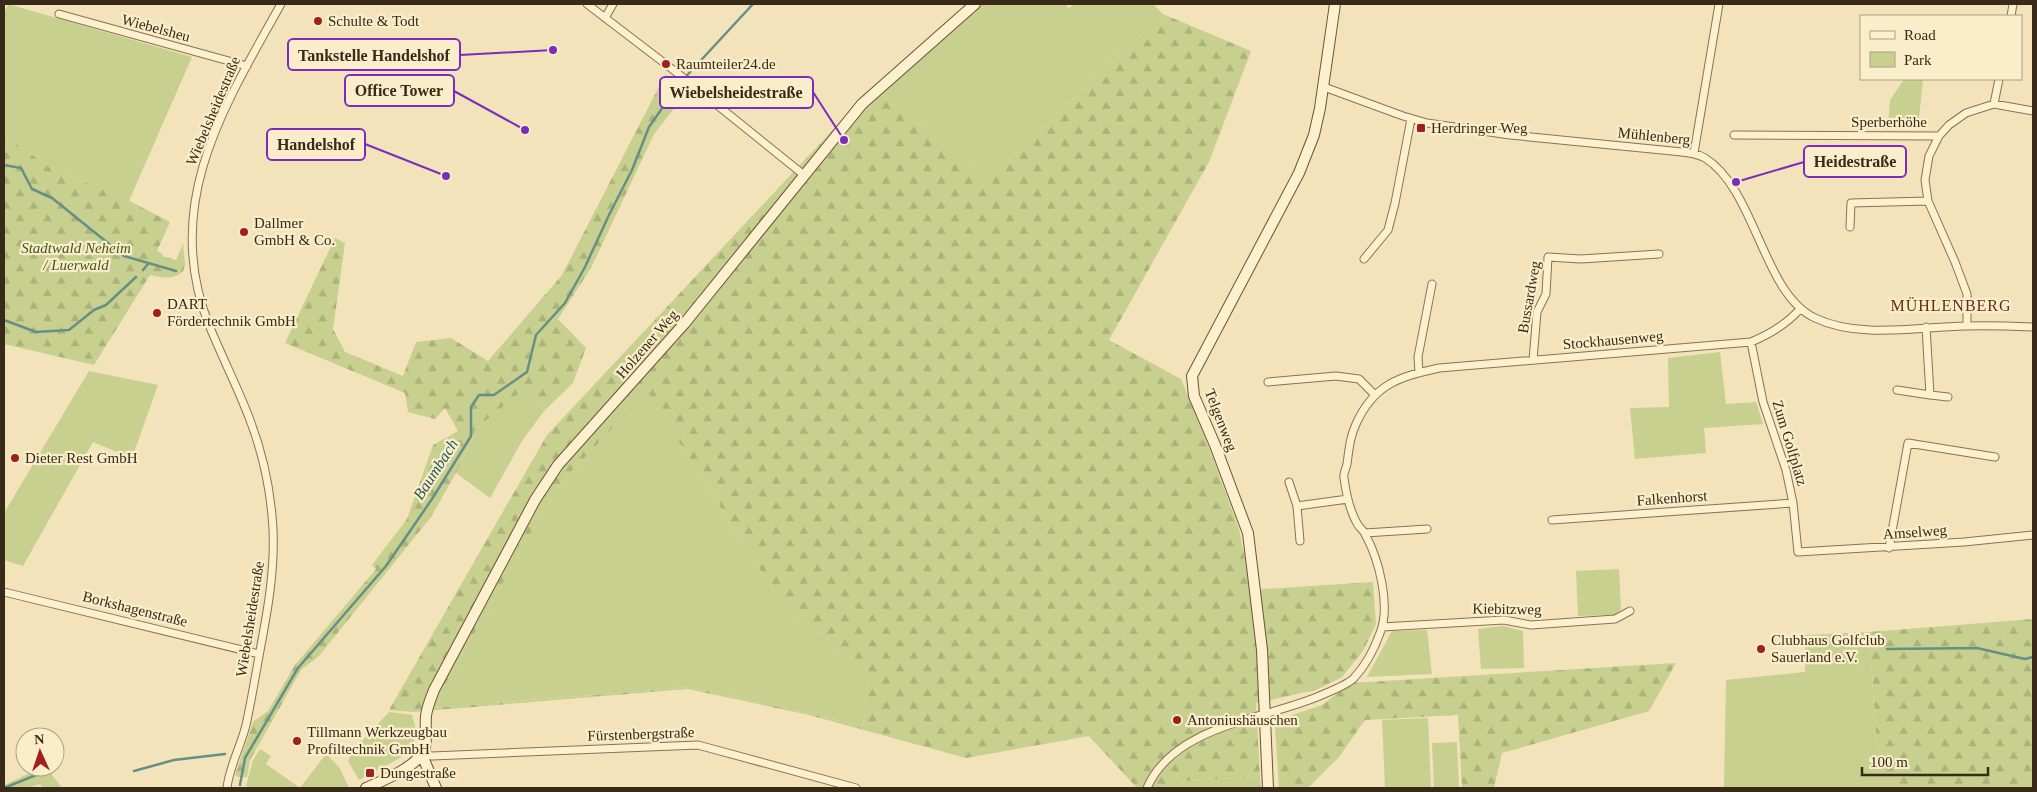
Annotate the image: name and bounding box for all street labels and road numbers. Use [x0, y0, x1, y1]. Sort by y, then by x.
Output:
street label: Wiebelsheu [120, 11, 192, 45]
street label: Wiebelsheidestraße [183, 54, 243, 168]
street label: Sperberhöhe [1851, 114, 1927, 130]
street label: Mühlenberg [1617, 124, 1692, 148]
street label: Bussardweg [1515, 259, 1543, 334]
street label: Holzener Weg [613, 306, 681, 382]
street label: Stockhausenweg [1562, 328, 1664, 352]
street label: Telgenweg [1202, 387, 1240, 454]
street label: Zum Golfplatz [1769, 398, 1811, 488]
street label: Falkenhorst [1636, 487, 1709, 508]
street label: Amselweg [1882, 522, 1948, 542]
street label: Wiebelsheidestraße [233, 560, 267, 678]
street label: Borkshagenstraße [81, 588, 189, 630]
street label: Kiebitzweg [1472, 600, 1542, 618]
street label: Fürstenbergstraße [587, 724, 695, 744]

